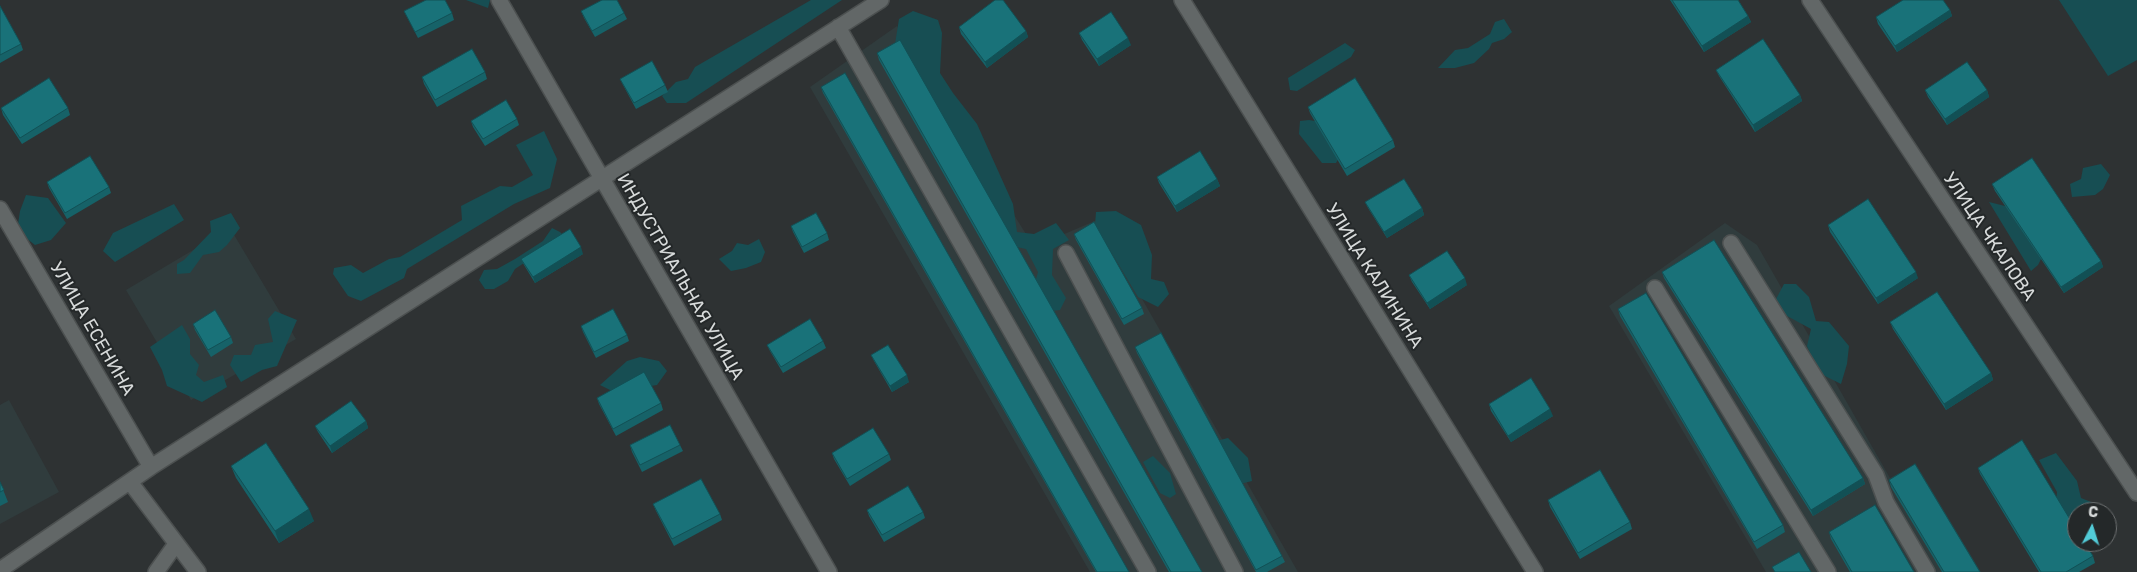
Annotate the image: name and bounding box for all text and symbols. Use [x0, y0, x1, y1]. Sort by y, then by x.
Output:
street label: УЛИЦА ЧКАЛОВА [1938, 169, 2040, 305]
street label: ИНДУСТРИАЛЬНАЯ УЛИЦА [612, 170, 748, 384]
street label: УЛИЦА КАЛИНИНА [1321, 200, 1427, 352]
street label: УЛИЦА ЕСЕНИНА [45, 258, 139, 400]
north arrow [2067, 502, 2117, 552]
text: С [2088, 504, 2099, 521]

